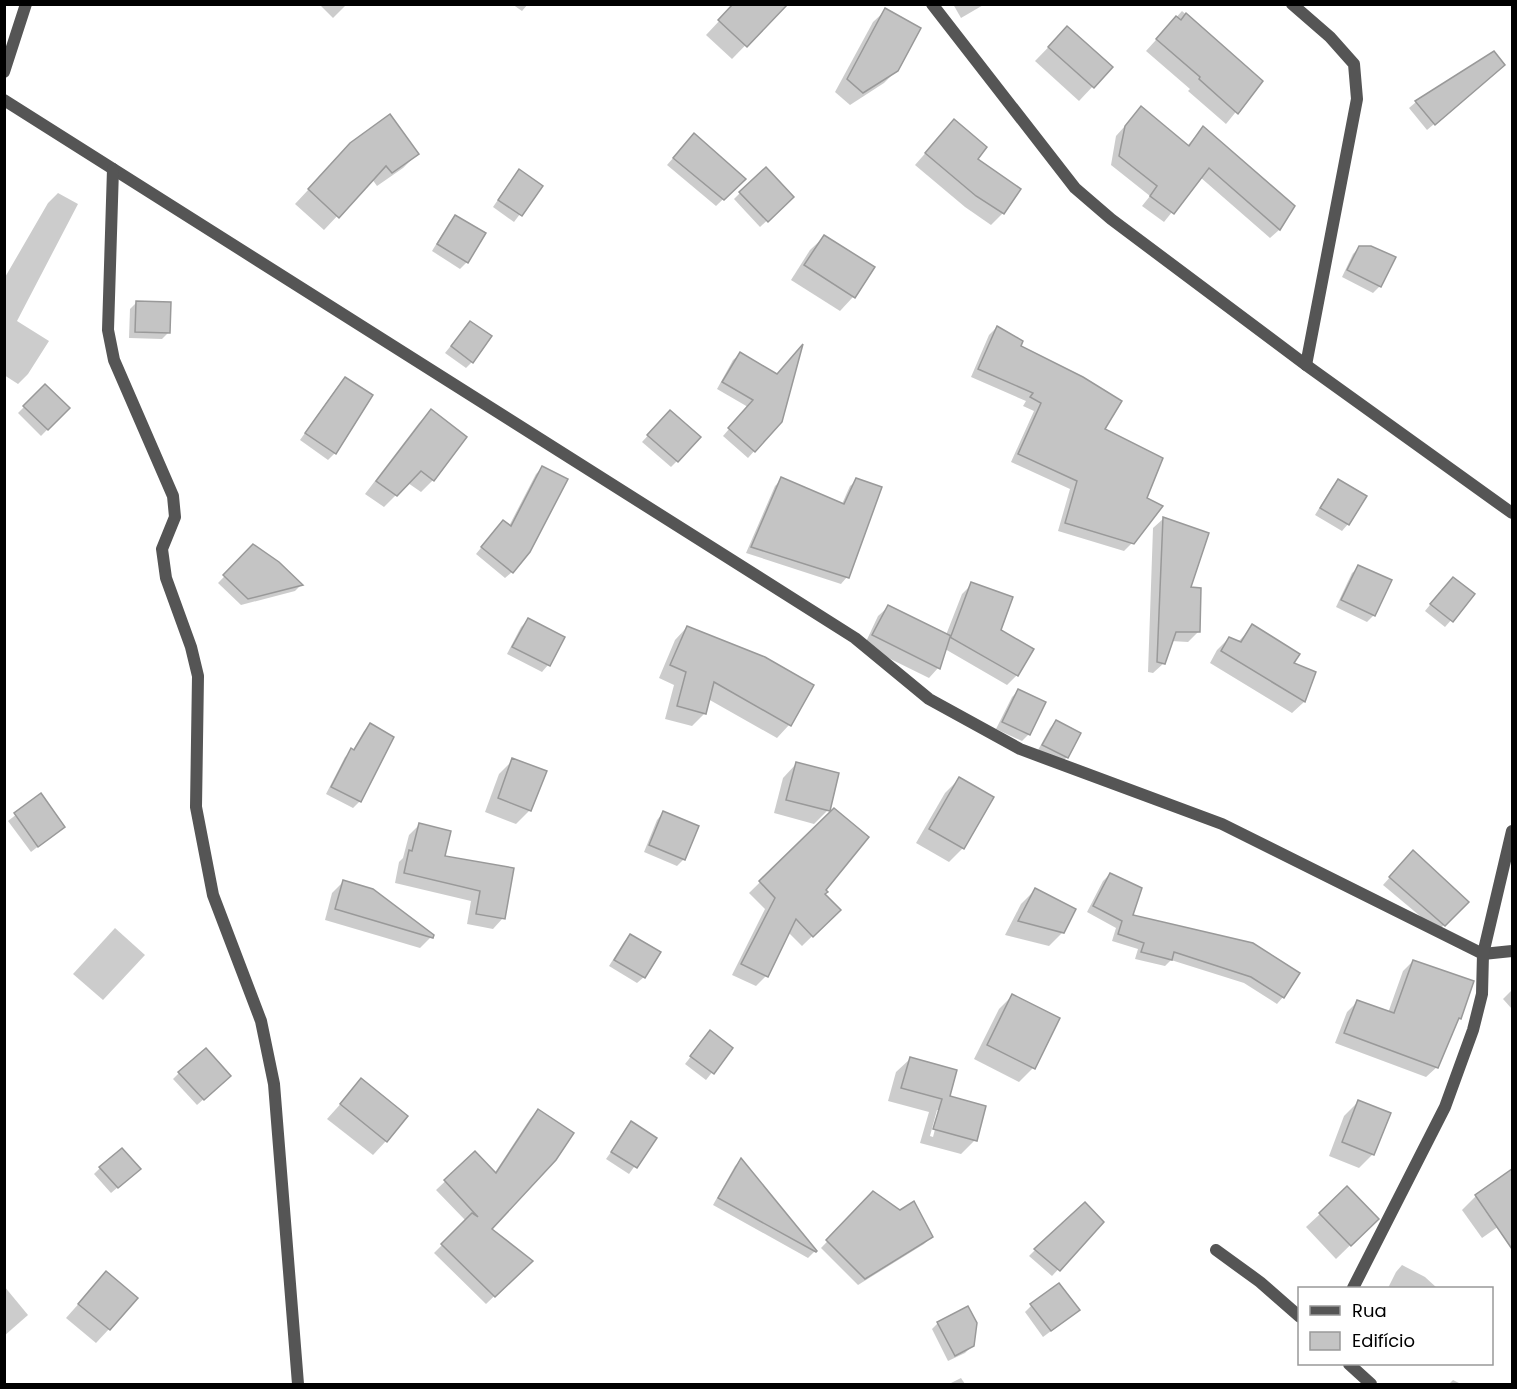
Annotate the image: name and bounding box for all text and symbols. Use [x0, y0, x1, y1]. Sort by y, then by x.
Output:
legend [1298, 1287, 1493, 1365]
text: Rua [1352, 1298, 1387, 1323]
text: Edifício [1352, 1328, 1415, 1353]

